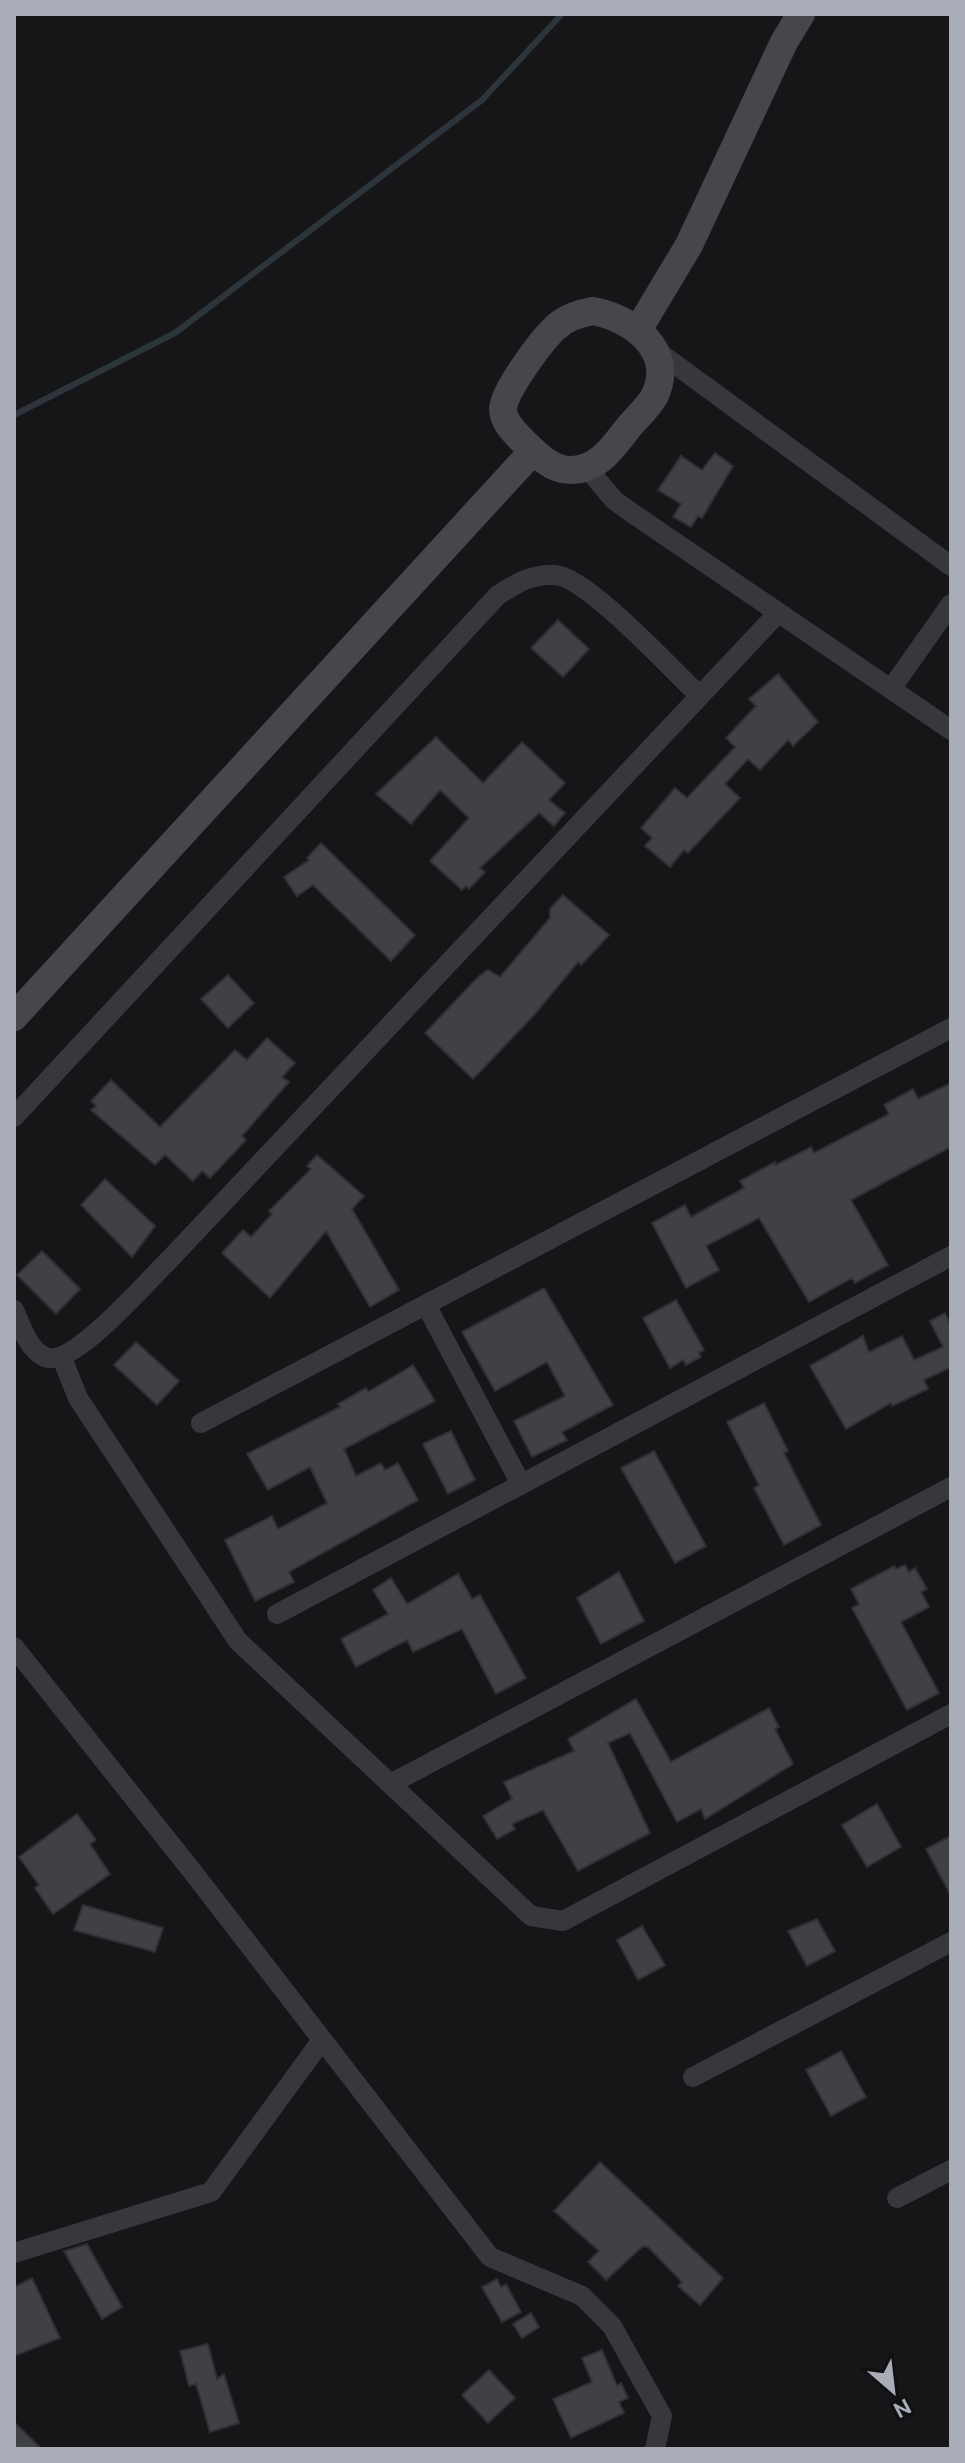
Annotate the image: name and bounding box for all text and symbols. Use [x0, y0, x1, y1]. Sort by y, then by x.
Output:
north arrow [853, 2351, 933, 2431]
text: N [890, 2394, 916, 2424]

